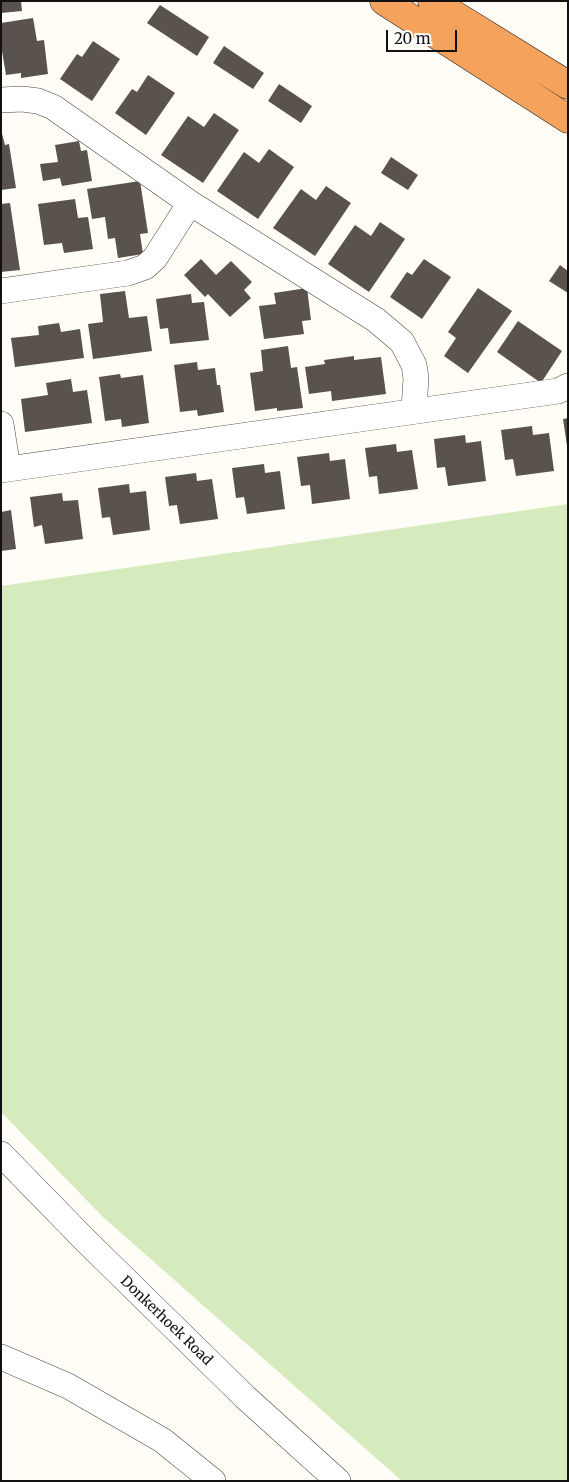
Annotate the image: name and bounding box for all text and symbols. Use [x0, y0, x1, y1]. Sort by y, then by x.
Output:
scale bar [389, 20, 460, 52]
text: 20 m [394, 29, 431, 48]
street label: Donkerhoek Road [117, 1273, 215, 1369]

